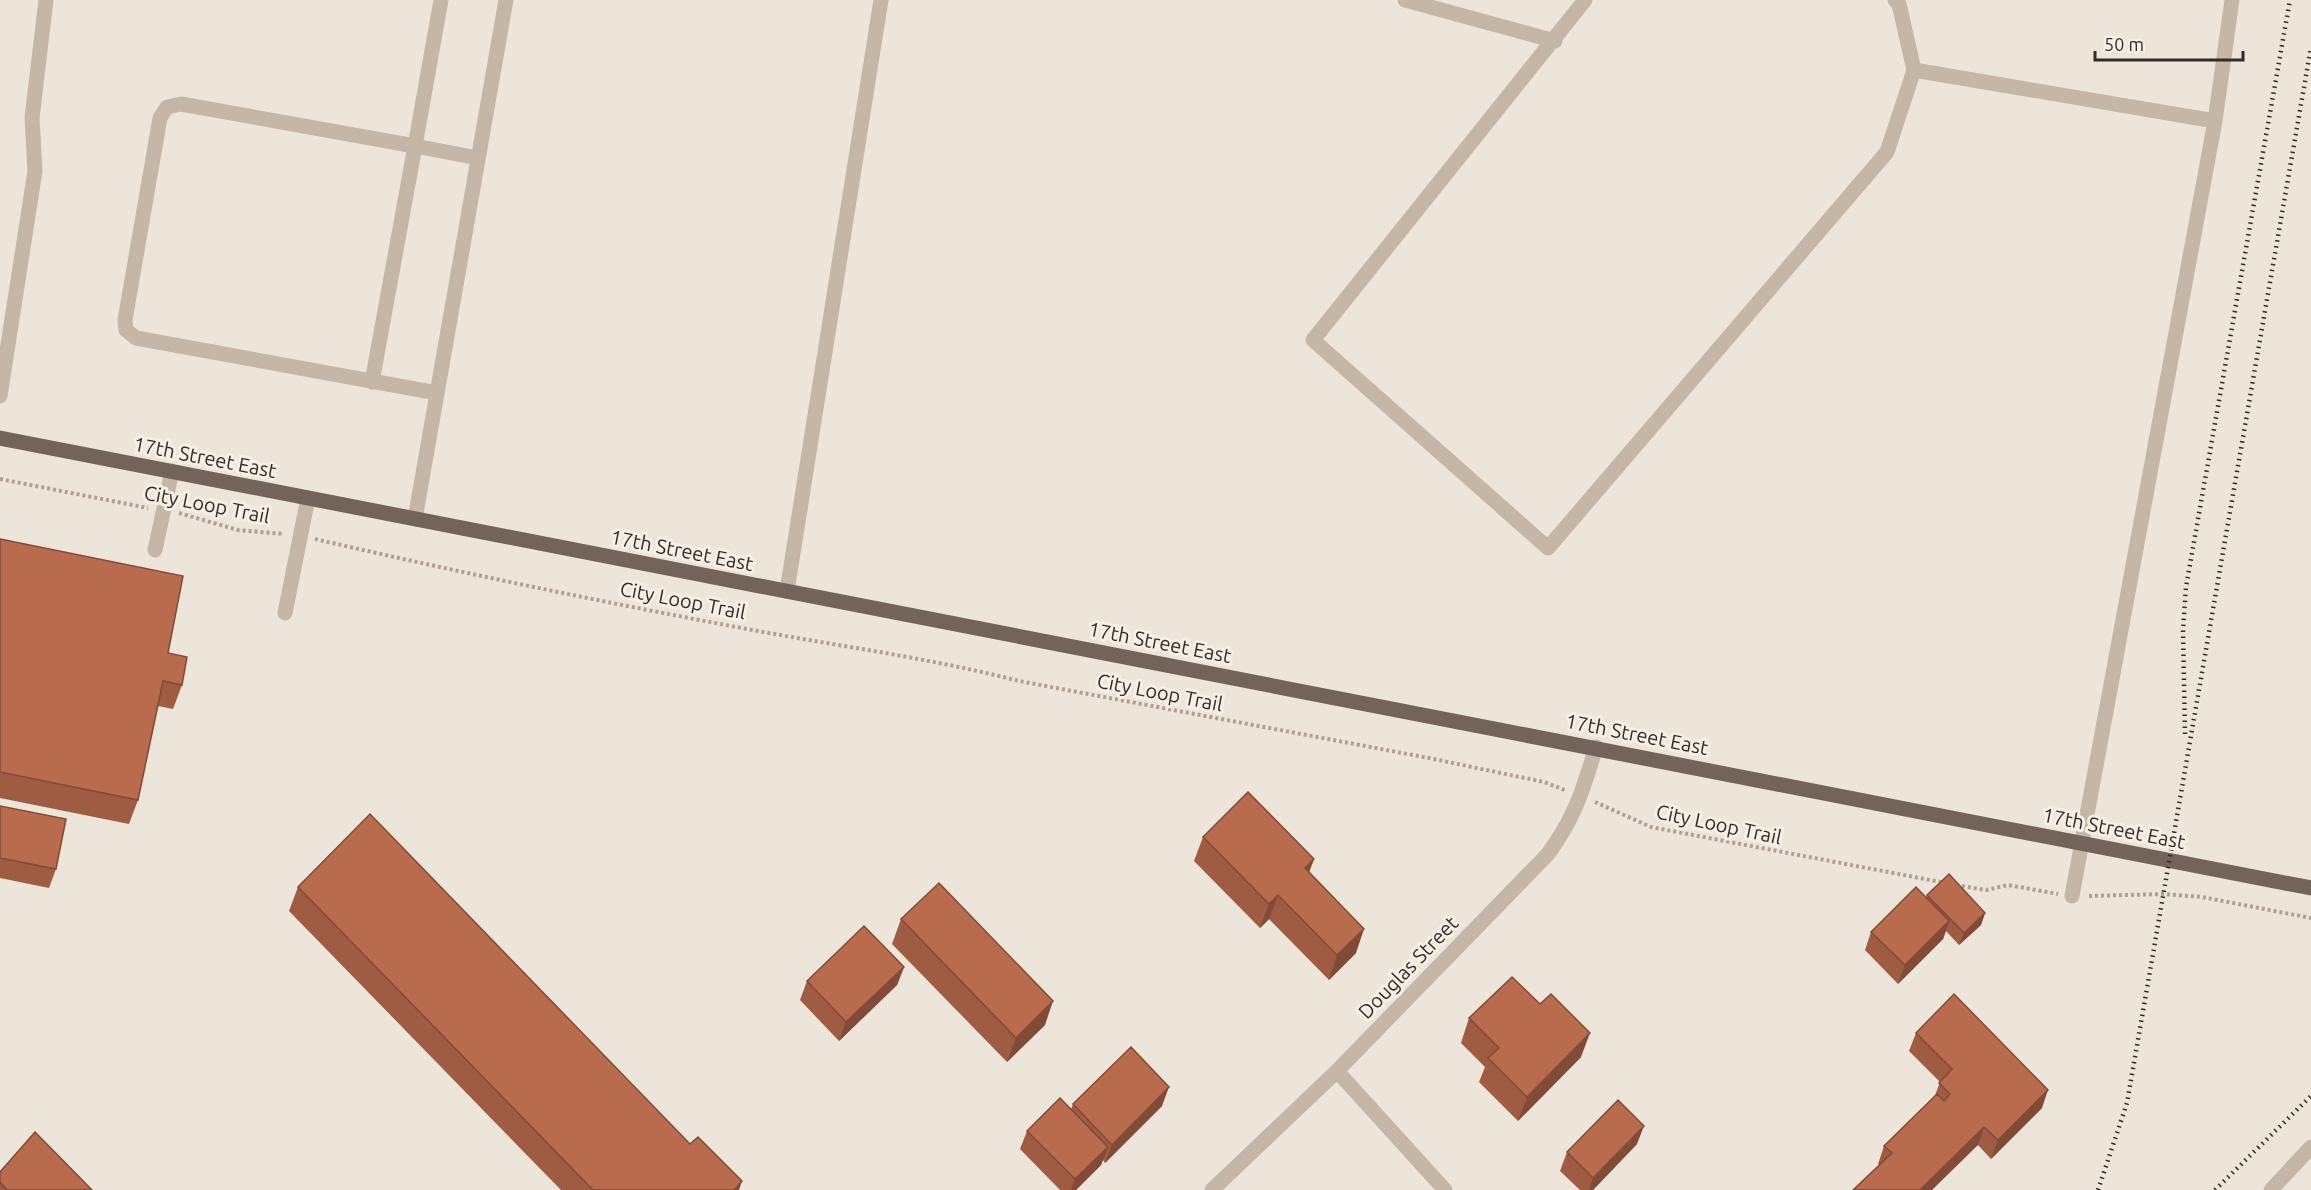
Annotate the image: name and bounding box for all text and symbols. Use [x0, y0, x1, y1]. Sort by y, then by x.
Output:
scale bar [2095, 24, 2244, 62]
text: 50 m [2104, 34, 2144, 54]
street label: 17th Street East [132, 432, 278, 482]
street label: City Loop Trail [142, 481, 272, 527]
street label: 17th Street East [609, 525, 755, 575]
street label: City Loop Trail [618, 577, 748, 623]
street label: 17th Street East [1087, 617, 1233, 667]
street label: City Loop Trail [1095, 669, 1225, 715]
street label: 17th Street East [1564, 709, 1710, 759]
street label: City Loop Trail [1654, 800, 1784, 848]
street label: 17th Street East [2041, 803, 2187, 853]
street label: Douglas Street [1353, 911, 1463, 1023]

